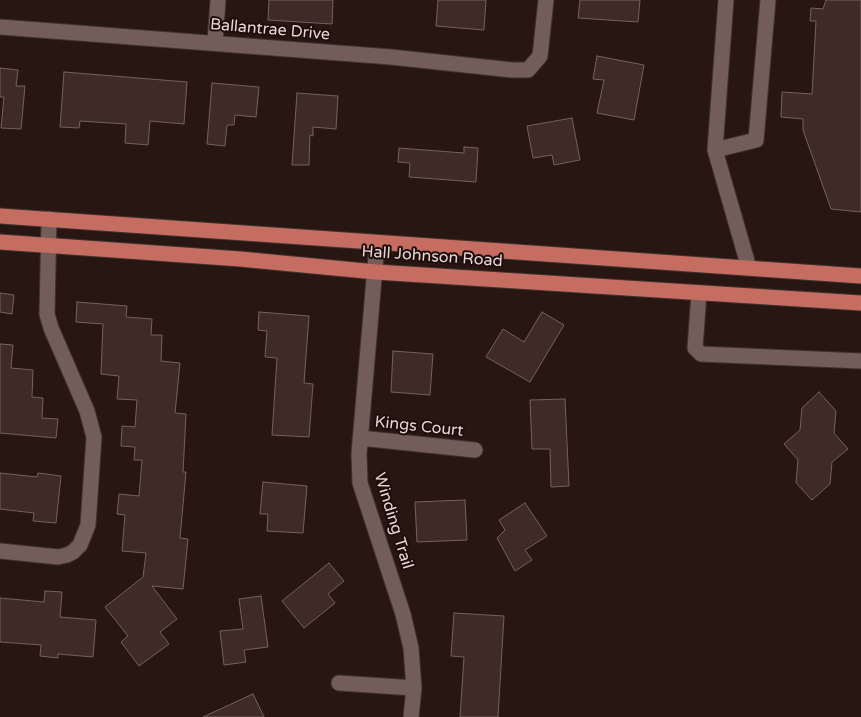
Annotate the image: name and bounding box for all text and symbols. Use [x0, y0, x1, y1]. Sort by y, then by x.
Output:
street label: Ballantrae Drive [209, 15, 331, 45]
street label: Hall Johnson Road [361, 242, 503, 272]
street label: Kings Court [374, 413, 464, 441]
street label: Winding Trail [369, 471, 417, 571]

